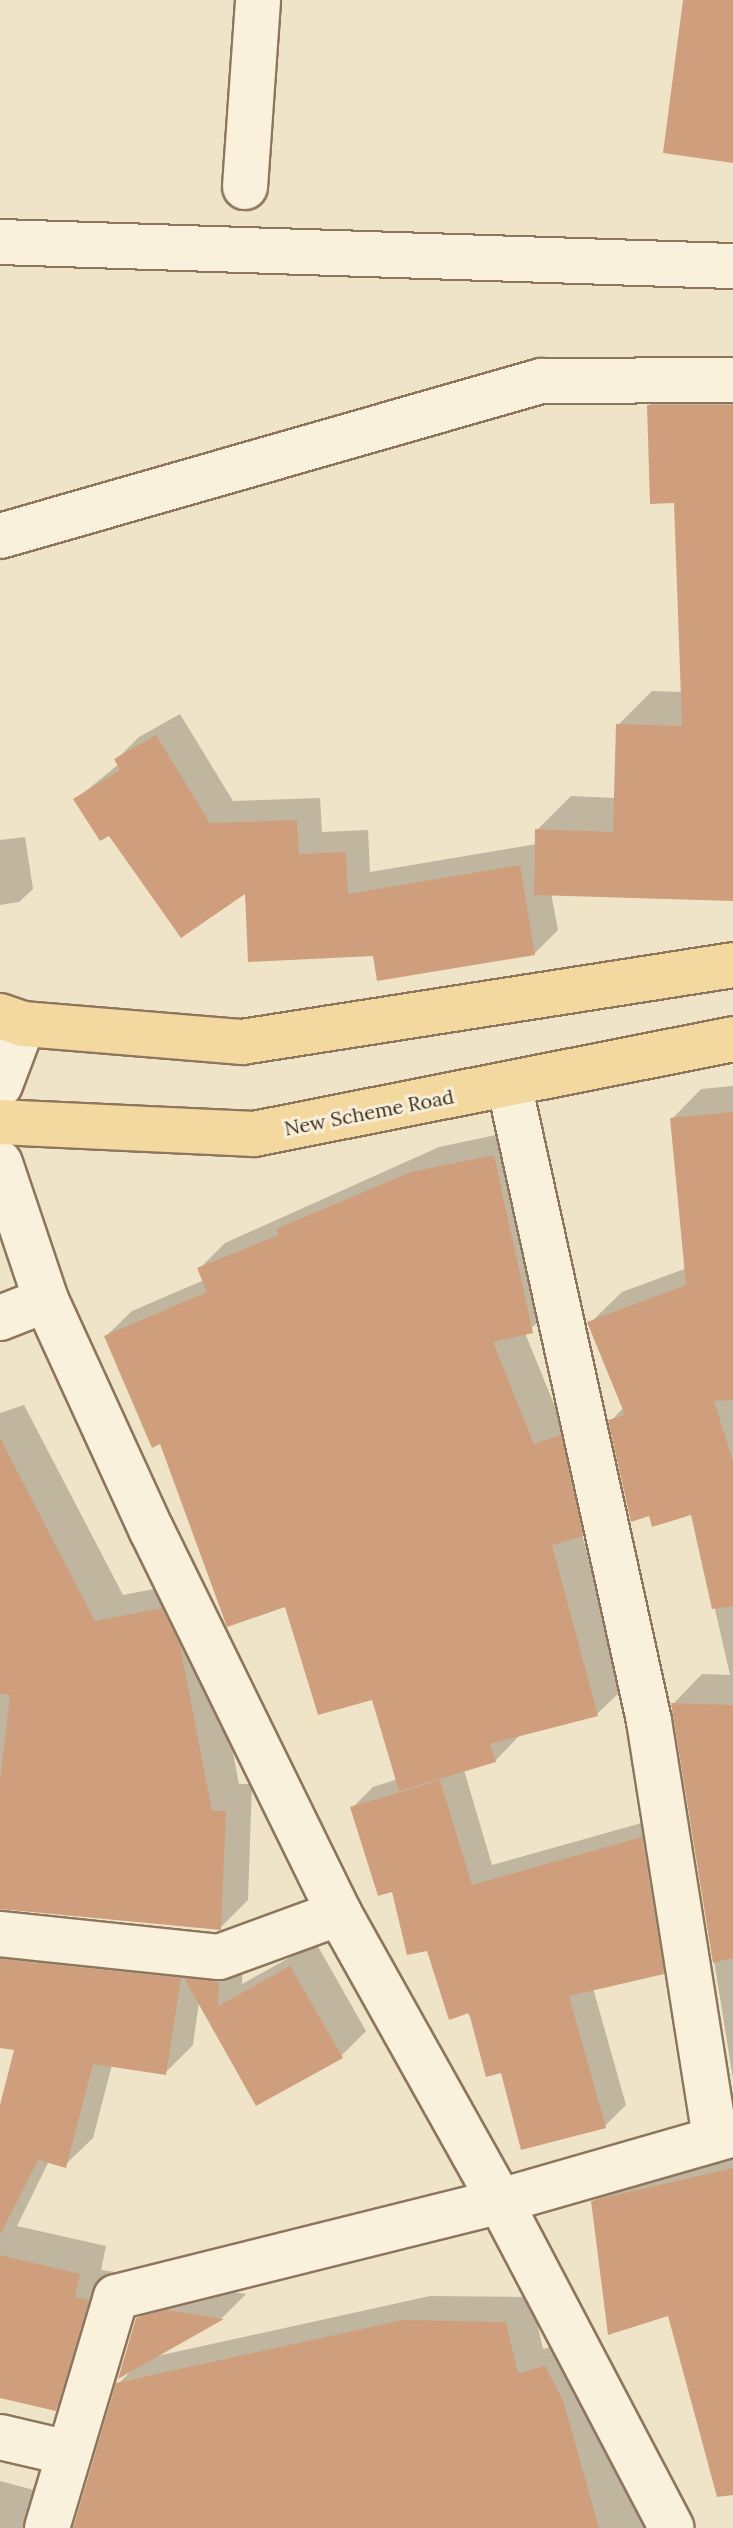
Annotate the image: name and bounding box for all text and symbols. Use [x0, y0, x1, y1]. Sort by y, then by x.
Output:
street label: New Scheme Road [282, 1084, 456, 1140]

